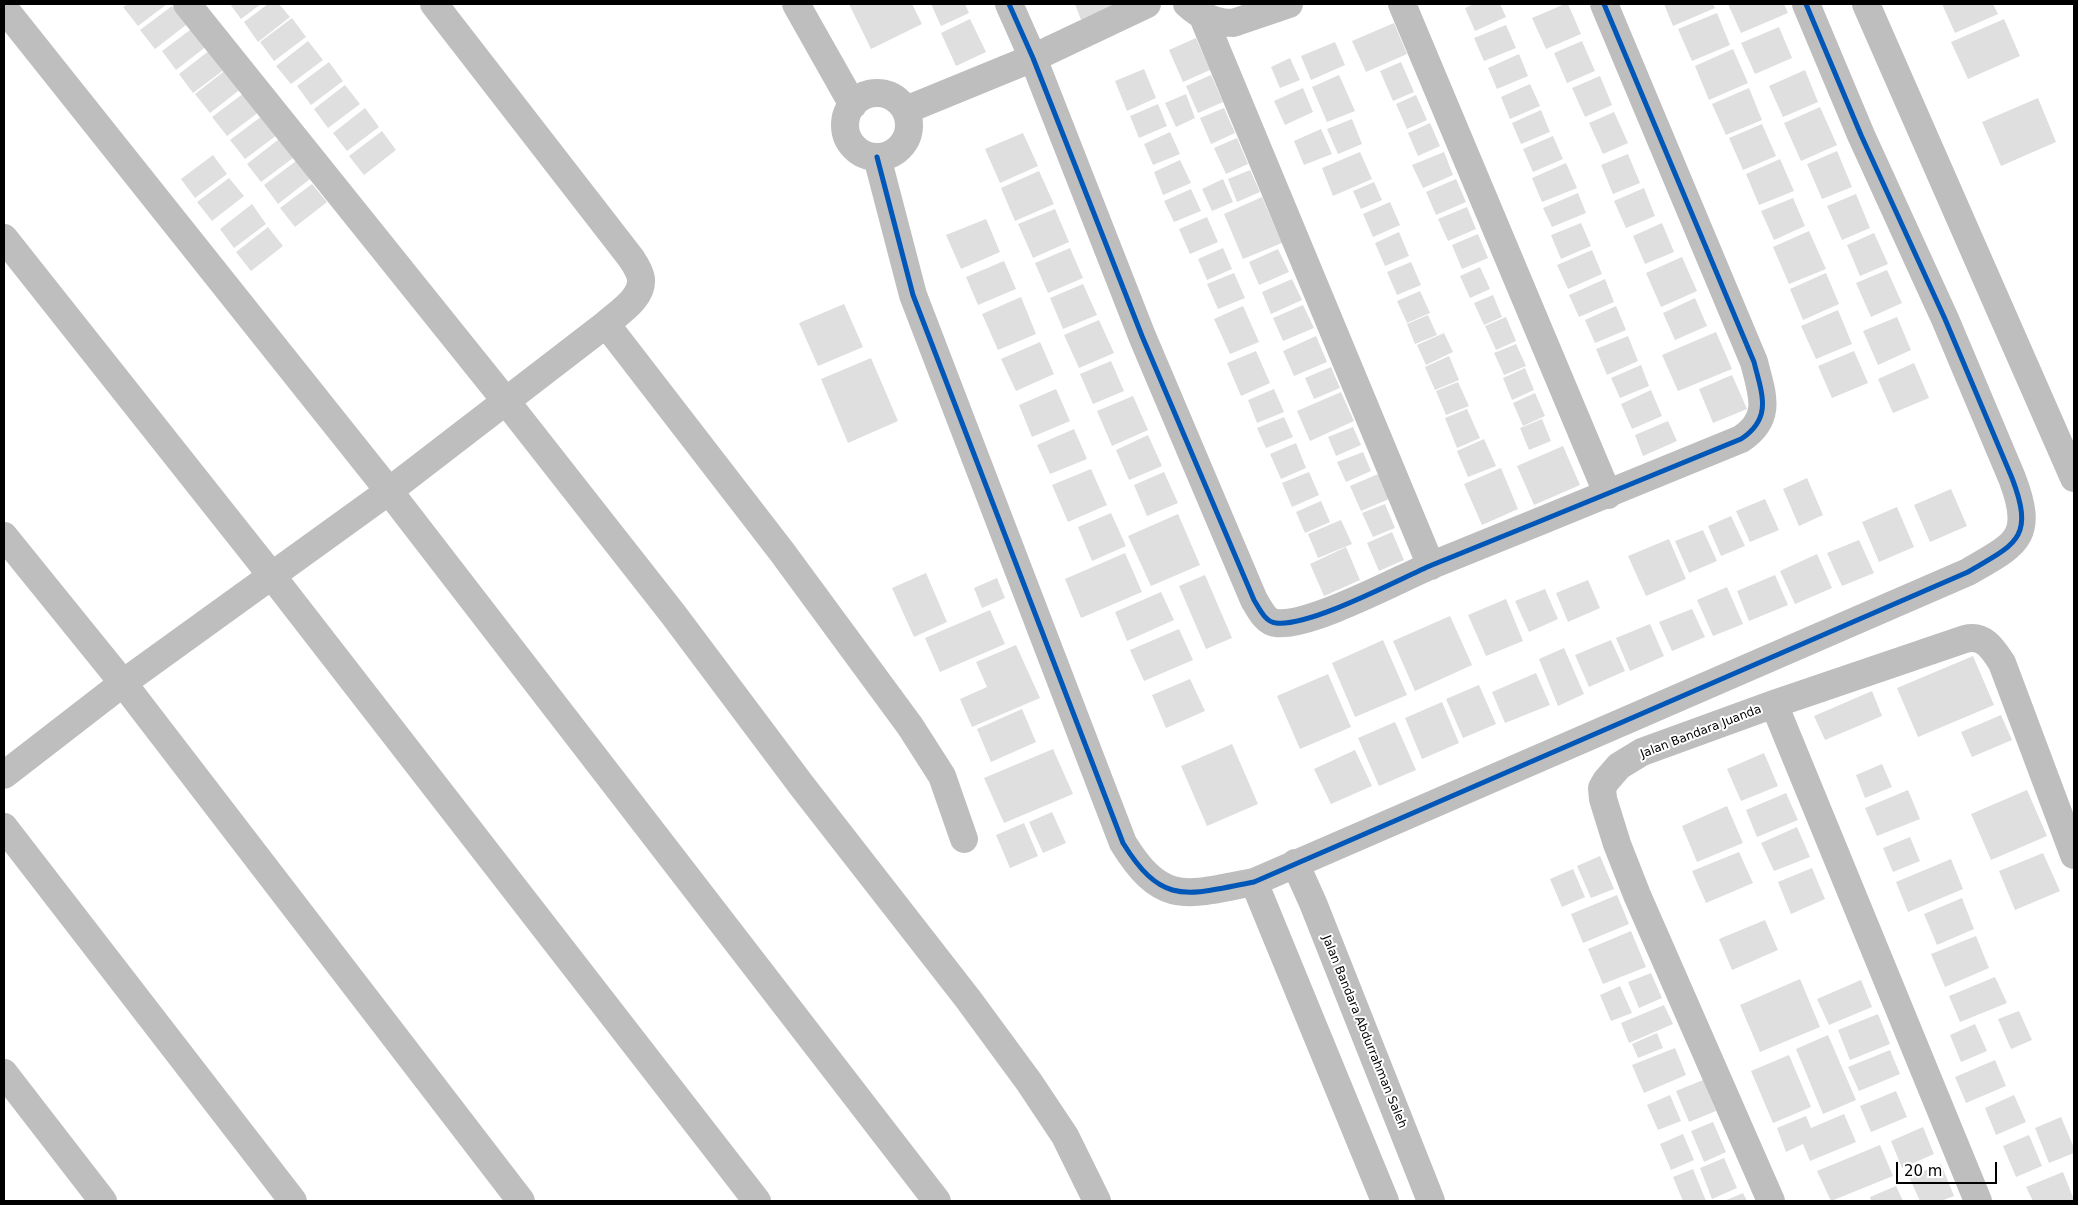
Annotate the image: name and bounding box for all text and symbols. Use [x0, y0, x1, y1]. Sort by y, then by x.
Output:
street label: Jalan Bandara Juanda [1639, 702, 1763, 762]
street label: Jalan Bandara Abdurrahman Saleh [1319, 933, 1409, 1131]
scale bar [1898, 1152, 1999, 1184]
text: 20 m [1904, 1162, 1942, 1180]

